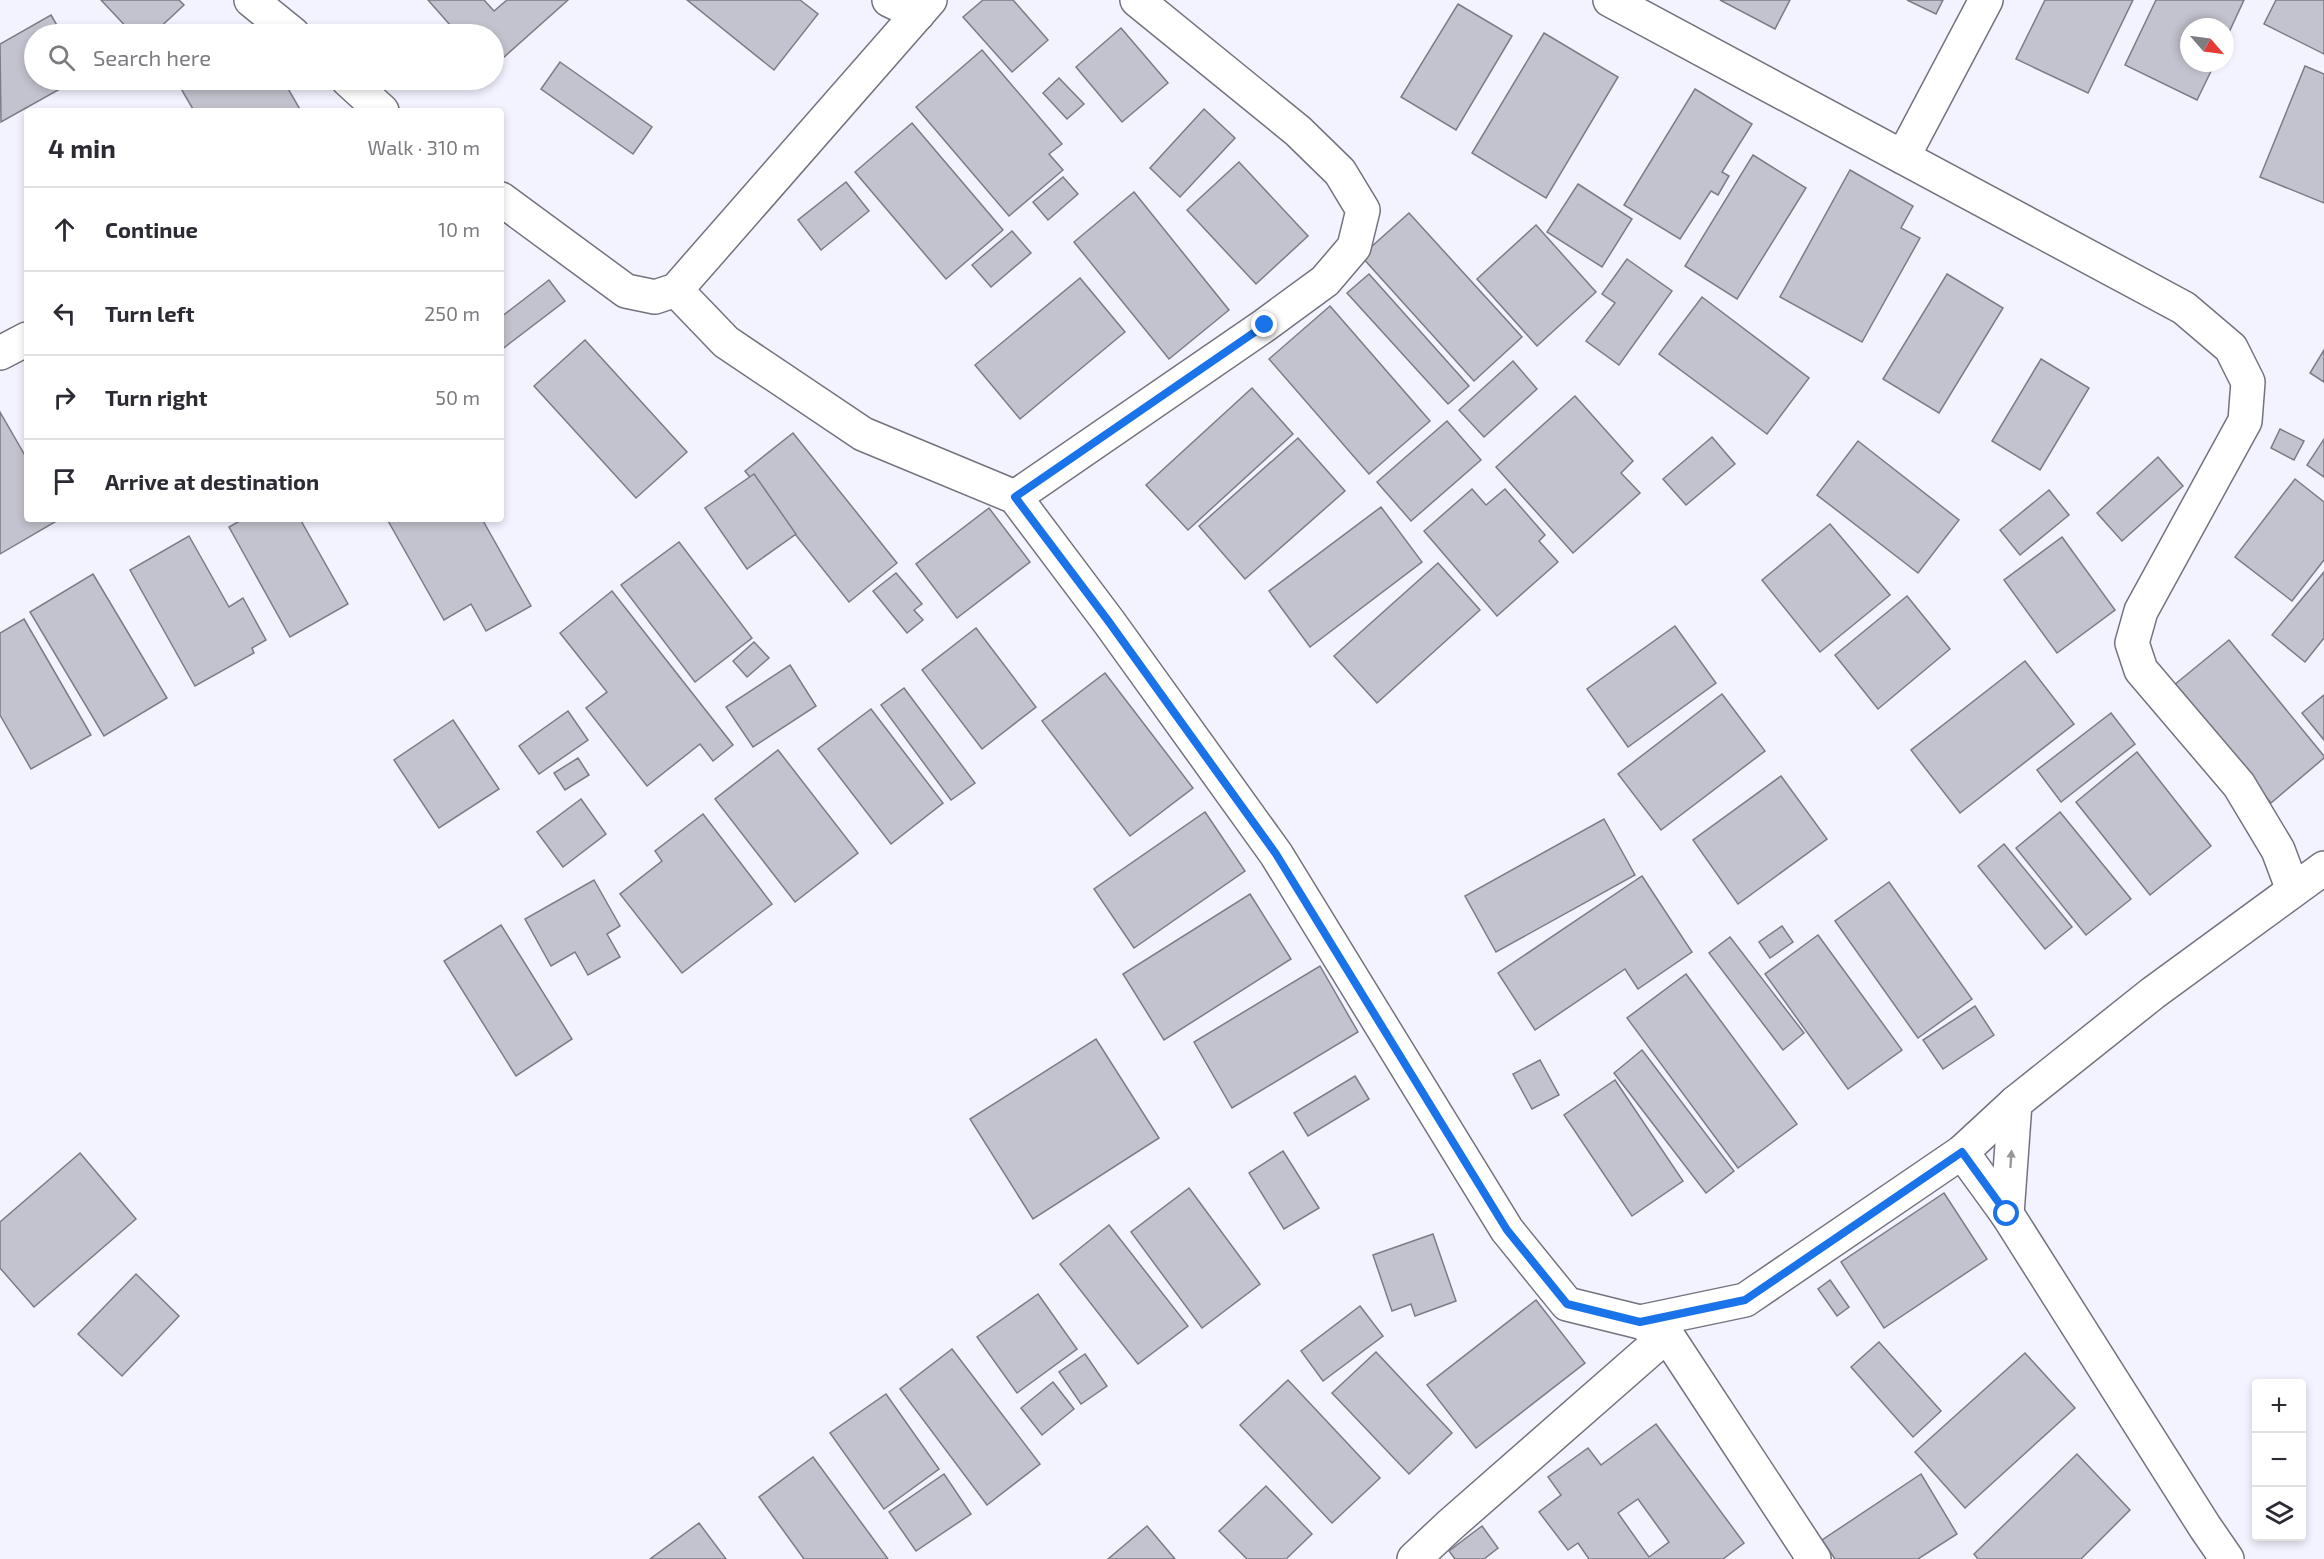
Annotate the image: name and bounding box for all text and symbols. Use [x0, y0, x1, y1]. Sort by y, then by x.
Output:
north arrow [2180, 18, 2234, 72]
search box [24, 24, 504, 90]
icon: search [45, 41, 78, 74]
text: Search here [93, 44, 211, 70]
text: 4 min [48, 132, 116, 163]
text: Walk · 310 m [368, 135, 480, 159]
icon: ahead [48, 213, 81, 246]
text: Continue [105, 216, 198, 242]
text: 10 m [438, 217, 480, 241]
icon: left [48, 297, 81, 330]
text: Turn left [105, 300, 194, 326]
text: 250 m [424, 301, 480, 325]
route end [1251, 311, 1277, 337]
icon: right [48, 381, 81, 414]
text: Turn right [105, 384, 207, 410]
text: 50 m [435, 385, 480, 409]
icon: arrive [48, 465, 81, 498]
text: Arrive at destination [105, 468, 319, 494]
one-way arrow [2007, 1149, 2016, 1168]
route start [1993, 1200, 2019, 1226]
map controls [2252, 1379, 2306, 1541]
button: + [2252, 1379, 2306, 1433]
button: − [2252, 1433, 2306, 1487]
button: layers [2252, 1487, 2306, 1541]

